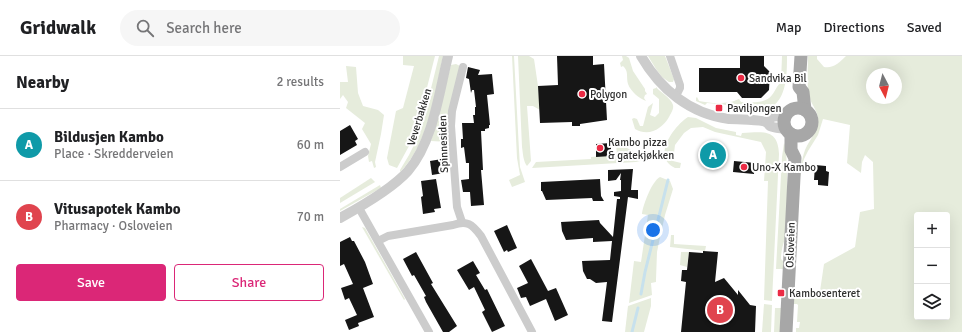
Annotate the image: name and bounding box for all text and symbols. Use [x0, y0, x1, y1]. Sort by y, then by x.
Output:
search box [120, 10, 400, 46]
text: Gridwalk [20, 16, 96, 40]
icon: search [134, 17, 156, 39]
text: Search here [166, 19, 242, 37]
text: Map [776, 19, 802, 36]
text: Directions [824, 19, 885, 36]
text: Saved [907, 19, 942, 36]
north arrow [866, 68, 902, 104]
text: Nearby [16, 72, 69, 93]
place label: Sandvika Bil [749, 72, 807, 85]
marker: Sandvika Bil [736, 73, 746, 83]
text: 2 results [276, 74, 324, 90]
street label: Veverbakken [405, 87, 434, 147]
place label: Polygon [590, 88, 627, 101]
marker: Polygon [577, 89, 587, 99]
place label: Paviljongen [727, 102, 782, 115]
marker: Paviljongen [714, 103, 724, 113]
street label: Spinnesiden [436, 115, 451, 173]
text: Bildusjen Kambo [54, 128, 164, 146]
place label: Kambo pizza & gatekjøkken [608, 136, 674, 162]
text: A [25, 137, 33, 153]
text: 60 m [297, 137, 324, 153]
pin: A [700, 140, 726, 170]
marker: Kambo pizza & gatekjøkken [595, 143, 605, 153]
text: Place · Skredderveien [54, 146, 174, 162]
place label: Uno-X Kambo [752, 161, 816, 174]
marker: Uno-X Kambo [739, 162, 749, 172]
text: Vitusapotek Kambo [54, 200, 181, 218]
text: B [25, 209, 33, 225]
text: 70 m [297, 209, 324, 225]
map controls [914, 212, 950, 320]
button: + [914, 212, 950, 248]
text: Pharmacy · Osloveien [54, 218, 173, 234]
your location [643, 220, 663, 240]
street label: Osloveien [783, 222, 798, 268]
button: − [914, 248, 950, 284]
button: Save [16, 264, 166, 301]
button: Share [174, 264, 324, 301]
button: layers [914, 284, 950, 320]
place label: Kambosenteret [789, 287, 860, 300]
marker: Kambosenteret [776, 288, 786, 298]
pin: B [707, 295, 733, 325]

